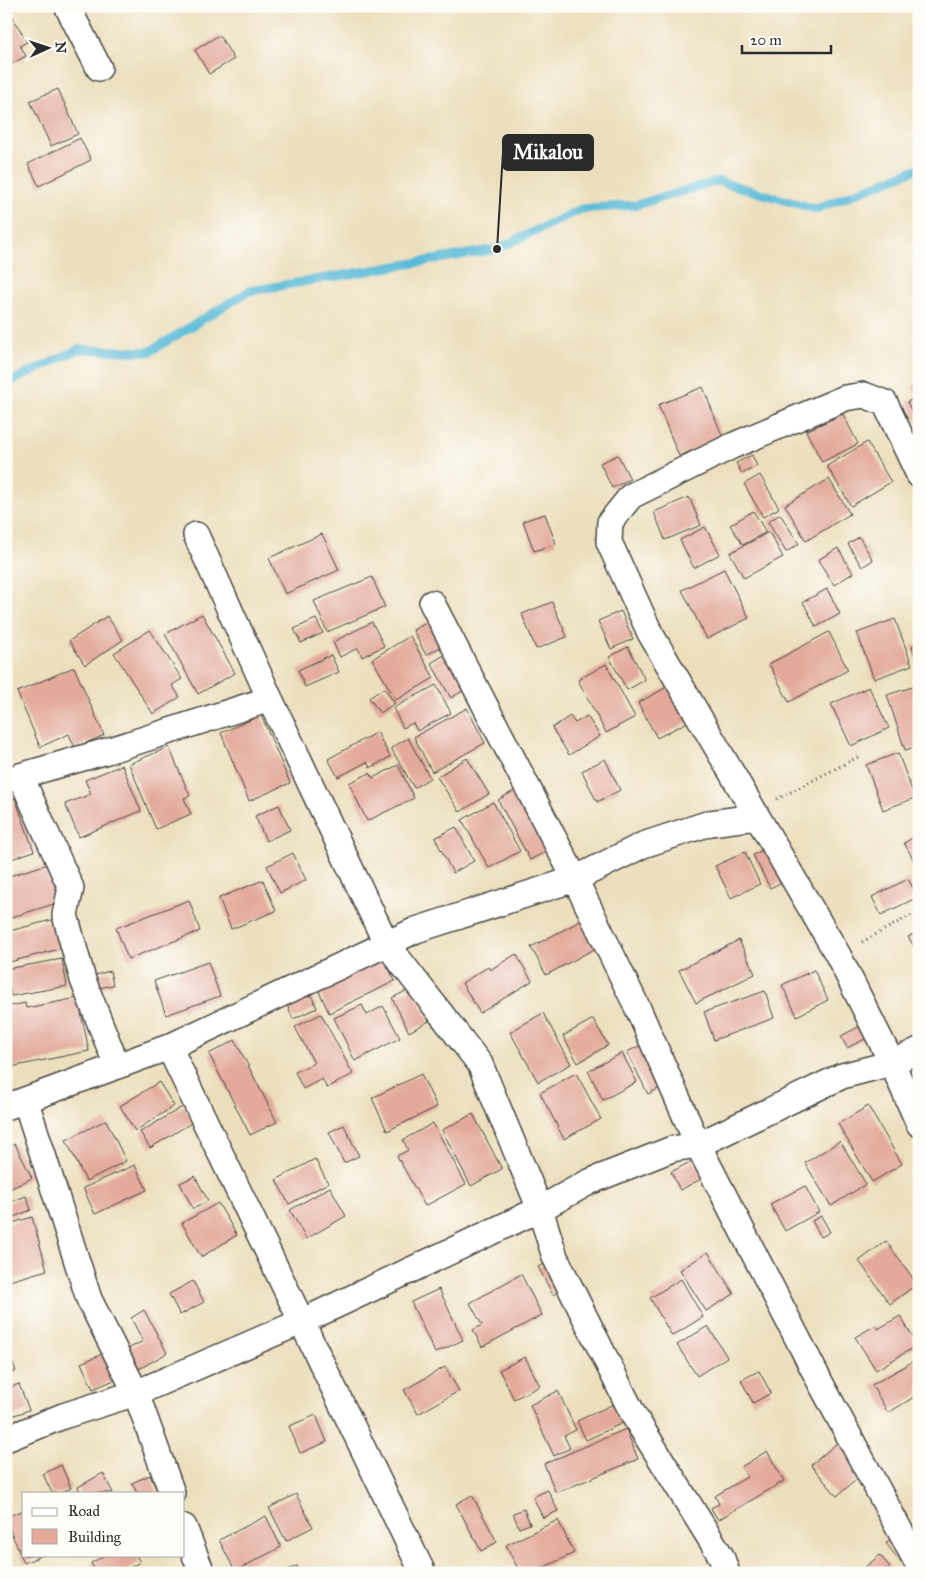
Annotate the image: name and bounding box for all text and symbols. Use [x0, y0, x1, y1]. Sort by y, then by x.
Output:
north arrow [22, 22, 72, 72]
scale bar [742, 22, 831, 54]
text: 20 m [750, 31, 782, 49]
text: N [52, 41, 69, 54]
callout: Mikalou [503, 135, 593, 170]
text: Mikalou [513, 140, 583, 164]
legend [22, 1492, 185, 1556]
text: Road [68, 1502, 100, 1520]
text: Building [68, 1528, 122, 1546]

